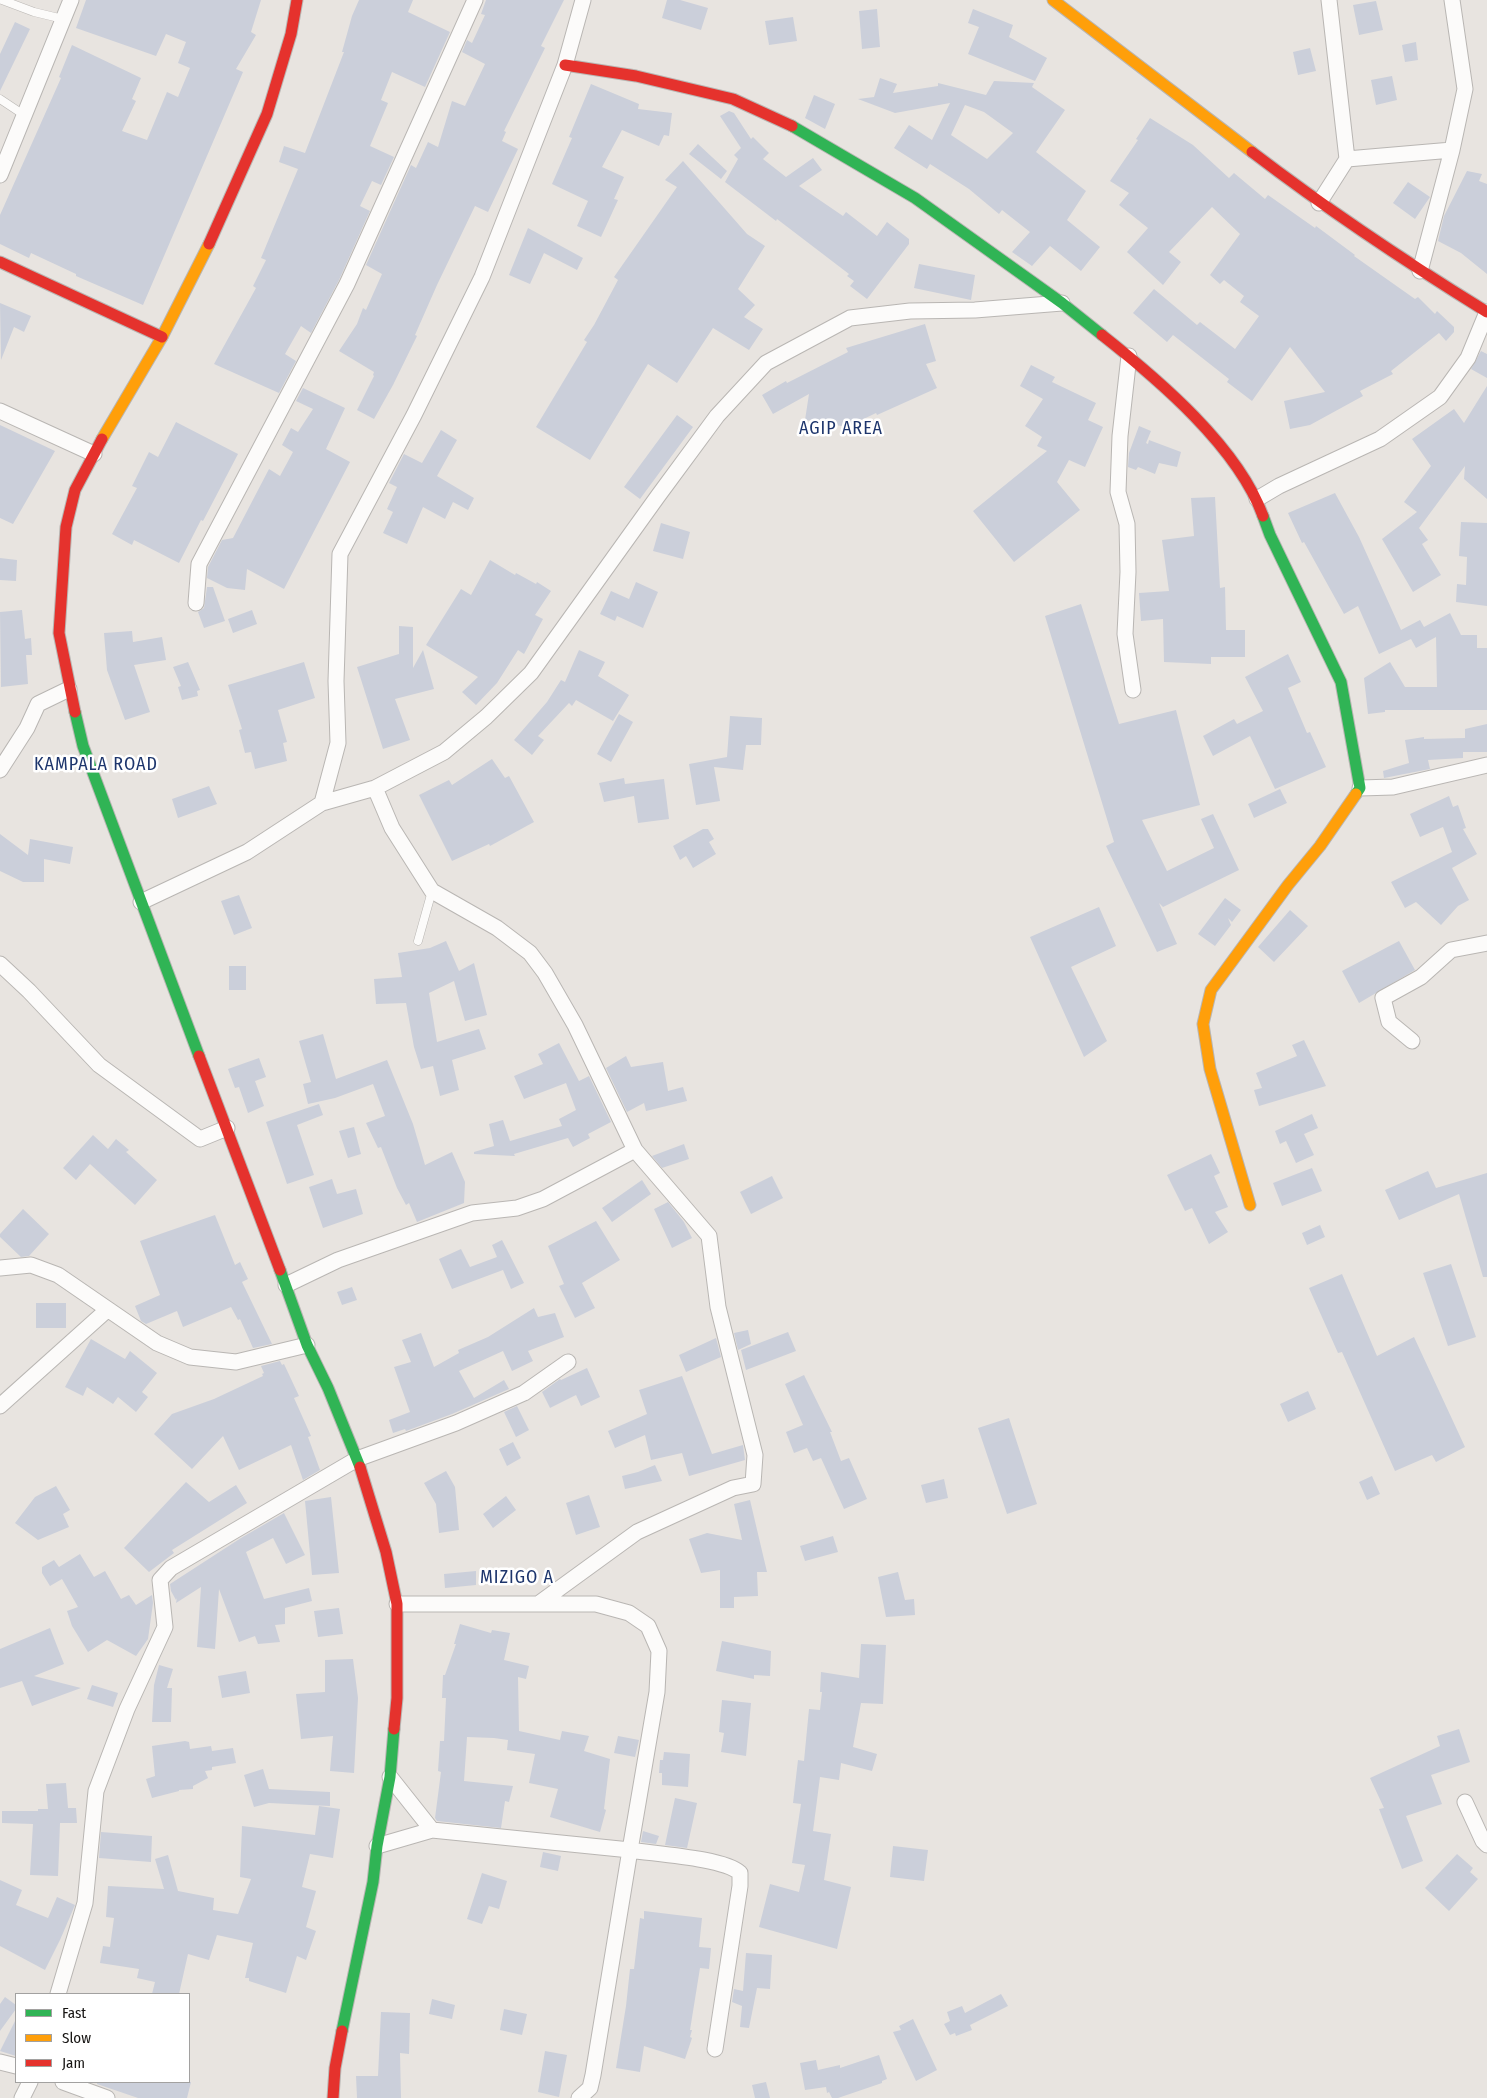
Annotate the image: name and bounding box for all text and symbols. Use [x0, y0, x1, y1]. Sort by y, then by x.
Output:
district label: AGIP AREA [798, 418, 884, 440]
district label: KAMPALA ROAD [33, 754, 159, 776]
district label: MIZIGO A [479, 1567, 555, 1589]
legend [15, 1993, 190, 2083]
text: Fast [62, 2004, 86, 2022]
text: Slow [62, 2029, 91, 2047]
text: Jam [62, 2054, 85, 2072]

